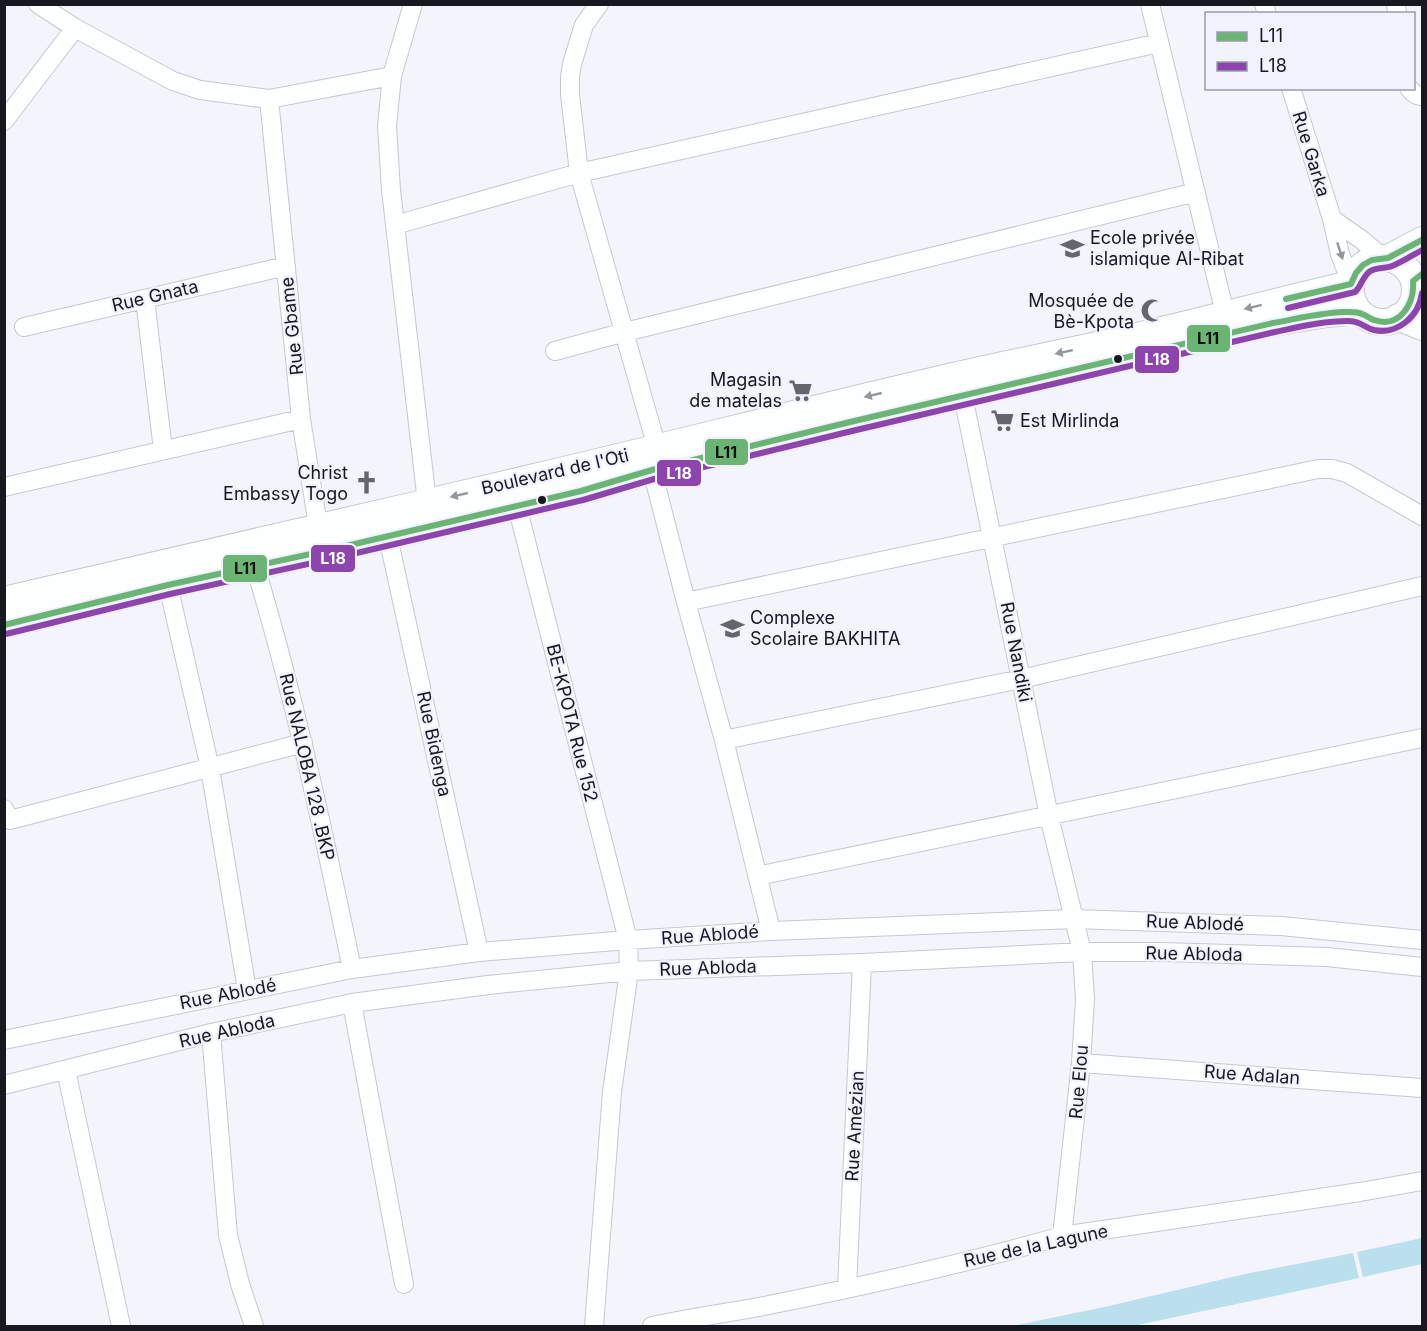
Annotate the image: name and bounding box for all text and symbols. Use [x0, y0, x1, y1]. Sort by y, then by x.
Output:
legend [1205, 12, 1415, 90]
text: L11 [1259, 25, 1283, 46]
text: L18 [1259, 55, 1287, 76]
street label: Rue Garka [1289, 109, 1334, 199]
place label: Ecole privée islamique Al-Ribat [1090, 227, 1244, 269]
school or university icon: Ecole privée islamique Al-Ribat [1059, 235, 1085, 261]
one-way arrow [1336, 242, 1345, 260]
street label: Rue Gnata [110, 275, 200, 316]
street label: Rue Gbame [276, 276, 307, 376]
place label: Mosquée de Bè-Kpota [1028, 290, 1134, 332]
mosque icon: Mosquée de Bè-Kpota [1139, 298, 1165, 324]
one-way arrow [1244, 302, 1262, 312]
line badge: L11 [1186, 324, 1231, 353]
text: L11 [1197, 328, 1219, 348]
line badge: L18 [1134, 345, 1180, 374]
one-way arrow [1054, 348, 1073, 358]
text: L18 [1144, 349, 1170, 369]
unlabelled marker [1112, 353, 1124, 365]
place label: Magasin de matelas [689, 369, 782, 411]
supermarket icon: Magasin de matelas [787, 377, 813, 403]
one-way arrow [864, 391, 883, 400]
supermarket icon: Est Mirlinda [989, 408, 1015, 434]
place label: Est Mirlinda [1020, 410, 1119, 431]
line badge: L11 [704, 438, 749, 466]
text: L11 [715, 442, 737, 462]
street label: Boulevard de l'Oti [479, 444, 631, 499]
line badge: L18 [656, 459, 702, 487]
place label: Christ Embassy Togo [223, 462, 348, 504]
text: L18 [666, 463, 692, 483]
church icon: Christ Embassy Togo [353, 470, 379, 496]
one-way arrow [450, 490, 469, 500]
unlabelled marker [536, 494, 548, 506]
line badge: L18 [310, 544, 356, 573]
text: L18 [320, 548, 346, 568]
line badge: L11 [222, 554, 268, 583]
text: L11 [234, 558, 256, 578]
street label: Rue Nandiki [996, 600, 1037, 704]
place label: Complexe Scolaire BAKHITA [750, 607, 901, 649]
school or university icon: Complexe Scolaire BAKHITA [719, 615, 745, 641]
street label: BE-KPOTA Rue 152 [543, 642, 602, 804]
street label: Rue NALOBA 128 .BKP [276, 671, 339, 863]
street label: Rue Bidenga [413, 689, 456, 799]
street label: Rue Ablodé [1146, 910, 1244, 935]
street label: Rue Ablodé [660, 921, 760, 948]
street label: Rue Abloda [1145, 942, 1243, 965]
street label: Rue Abloda [659, 955, 757, 980]
street label: Rue Ablodé [178, 974, 278, 1013]
street label: Rue Abloda [177, 1009, 277, 1052]
street label: Rue Elou [1065, 1044, 1092, 1120]
street label: Rue Adalan [1203, 1061, 1301, 1088]
street label: Rue Amézian [841, 1070, 868, 1182]
street label: Rue de la Lagune [962, 1220, 1110, 1271]

